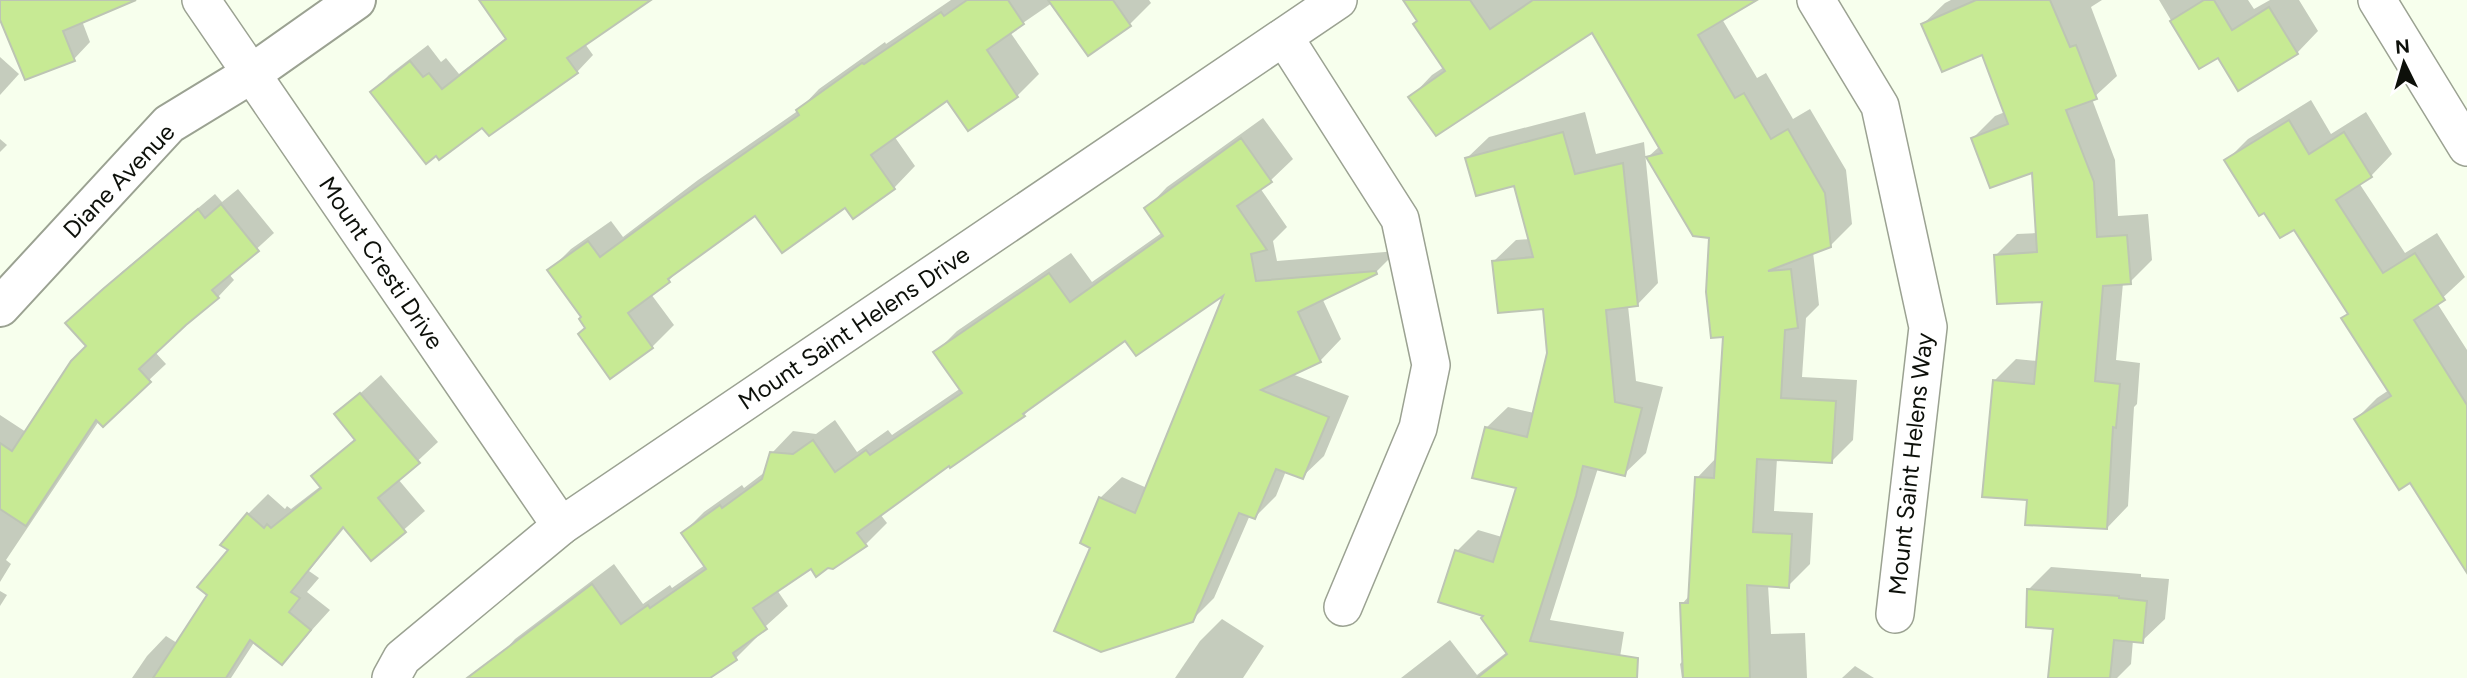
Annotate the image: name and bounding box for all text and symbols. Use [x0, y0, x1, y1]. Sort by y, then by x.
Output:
north arrow [2369, 28, 2439, 98]
text: N [2394, 34, 2411, 59]
street label: Diane Avenue [57, 117, 180, 244]
street label: Mount Cresti Drive [313, 171, 450, 354]
street label: Mount Saint Helens Drive [733, 239, 975, 416]
street label: Mount Saint Helens Way [1882, 331, 1939, 597]

